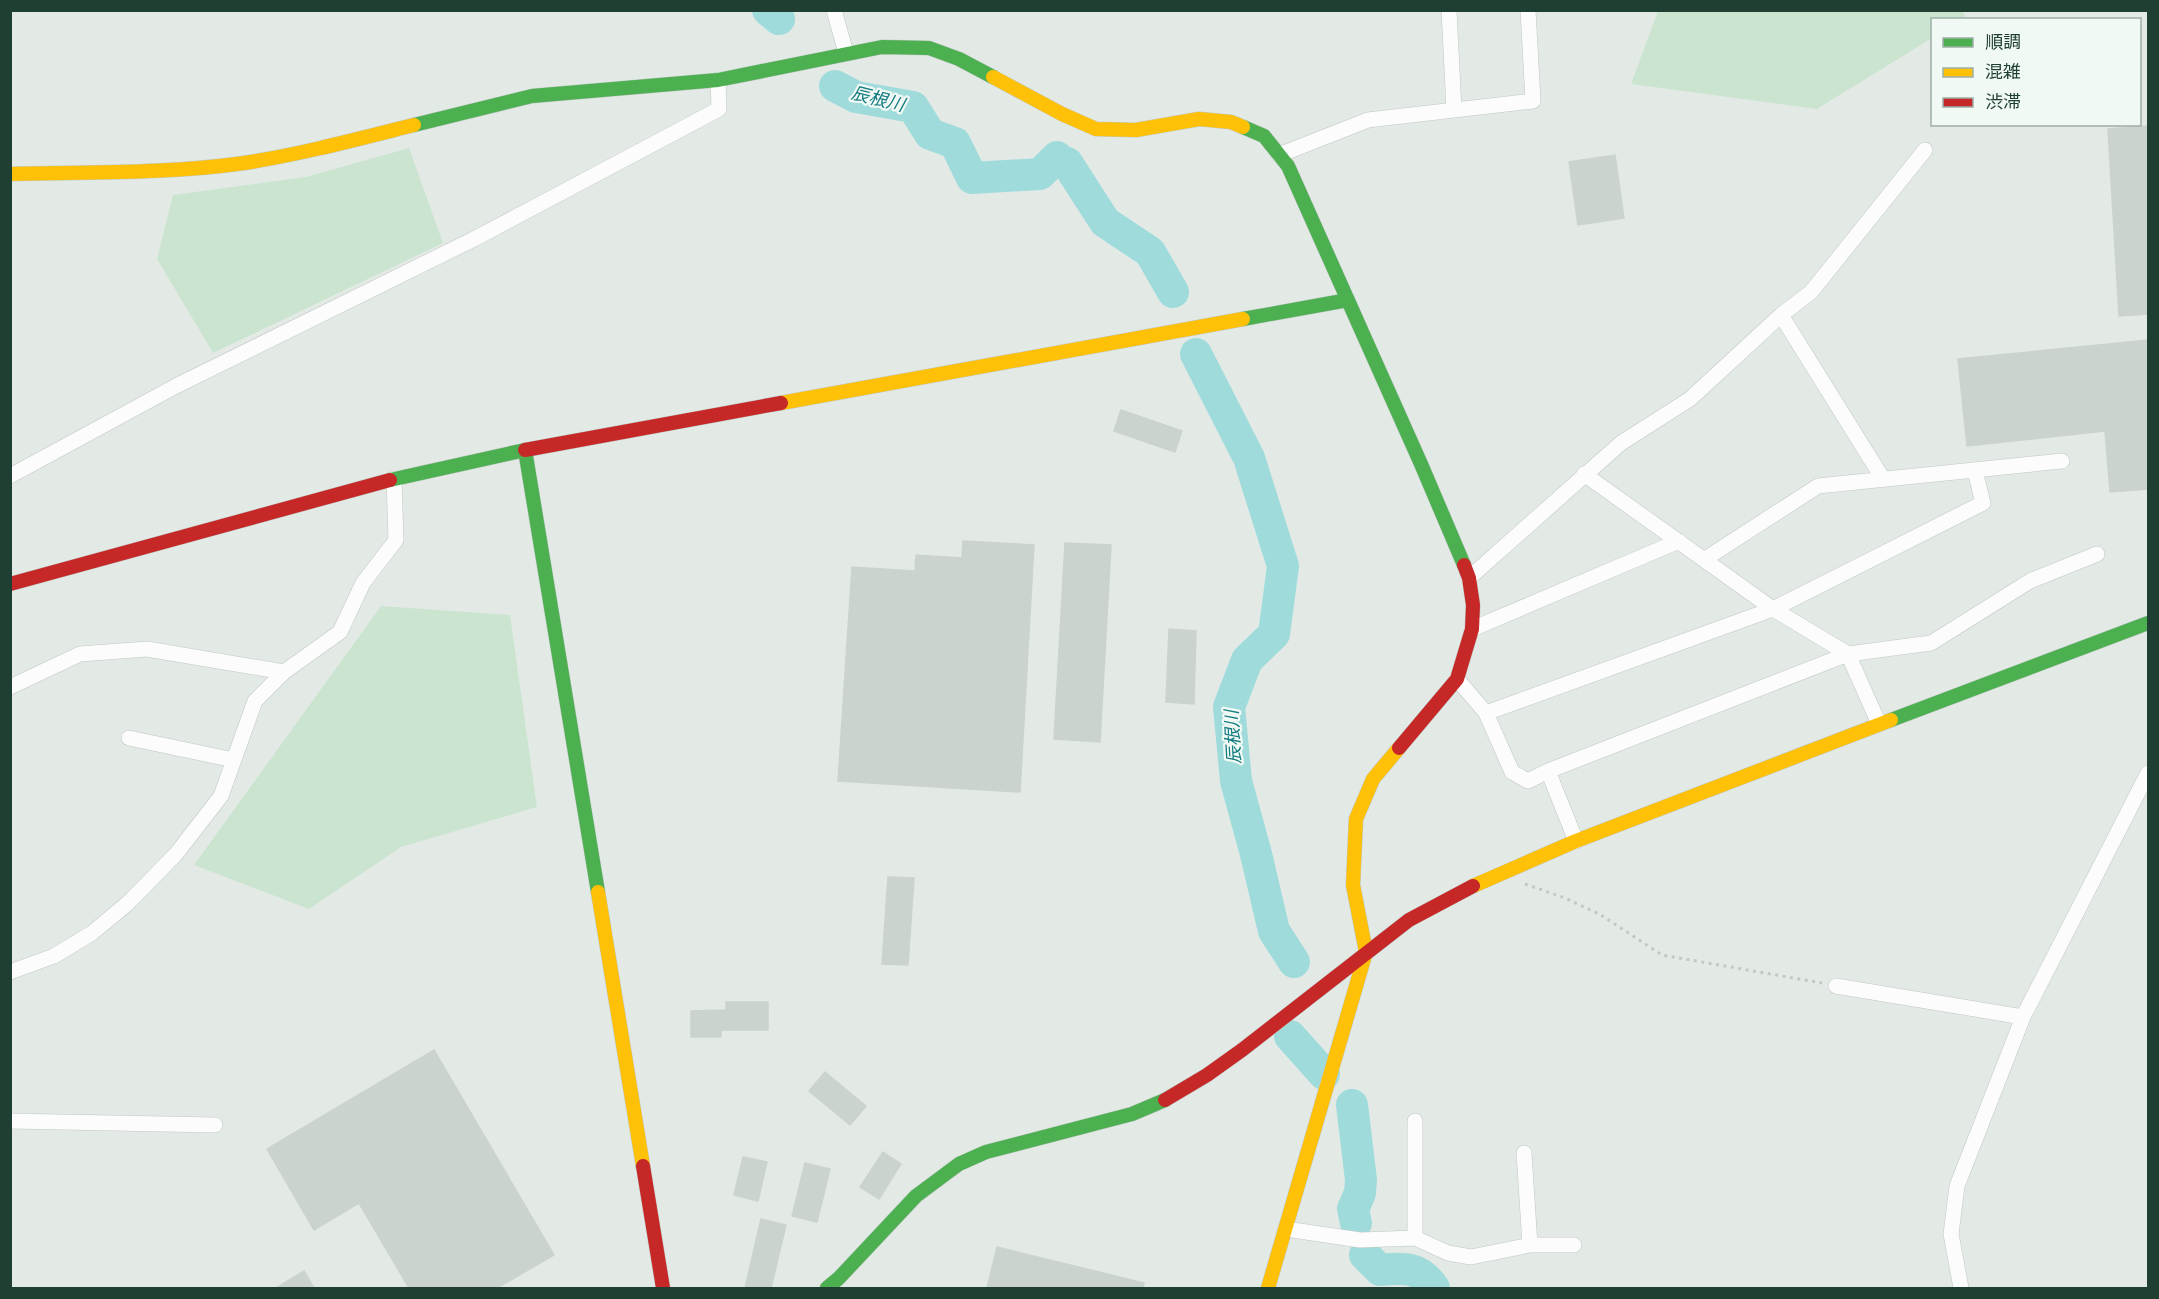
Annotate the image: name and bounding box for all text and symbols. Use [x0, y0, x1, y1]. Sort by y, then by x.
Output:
legend [1931, 18, 2141, 126]
text: 順調 [1985, 30, 2021, 54]
text: 混雑 [1985, 60, 2021, 84]
water label: 辰根川 [849, 81, 909, 118]
text: 渋滞 [1985, 90, 2021, 114]
water label: 辰根川 [1219, 707, 1246, 765]

